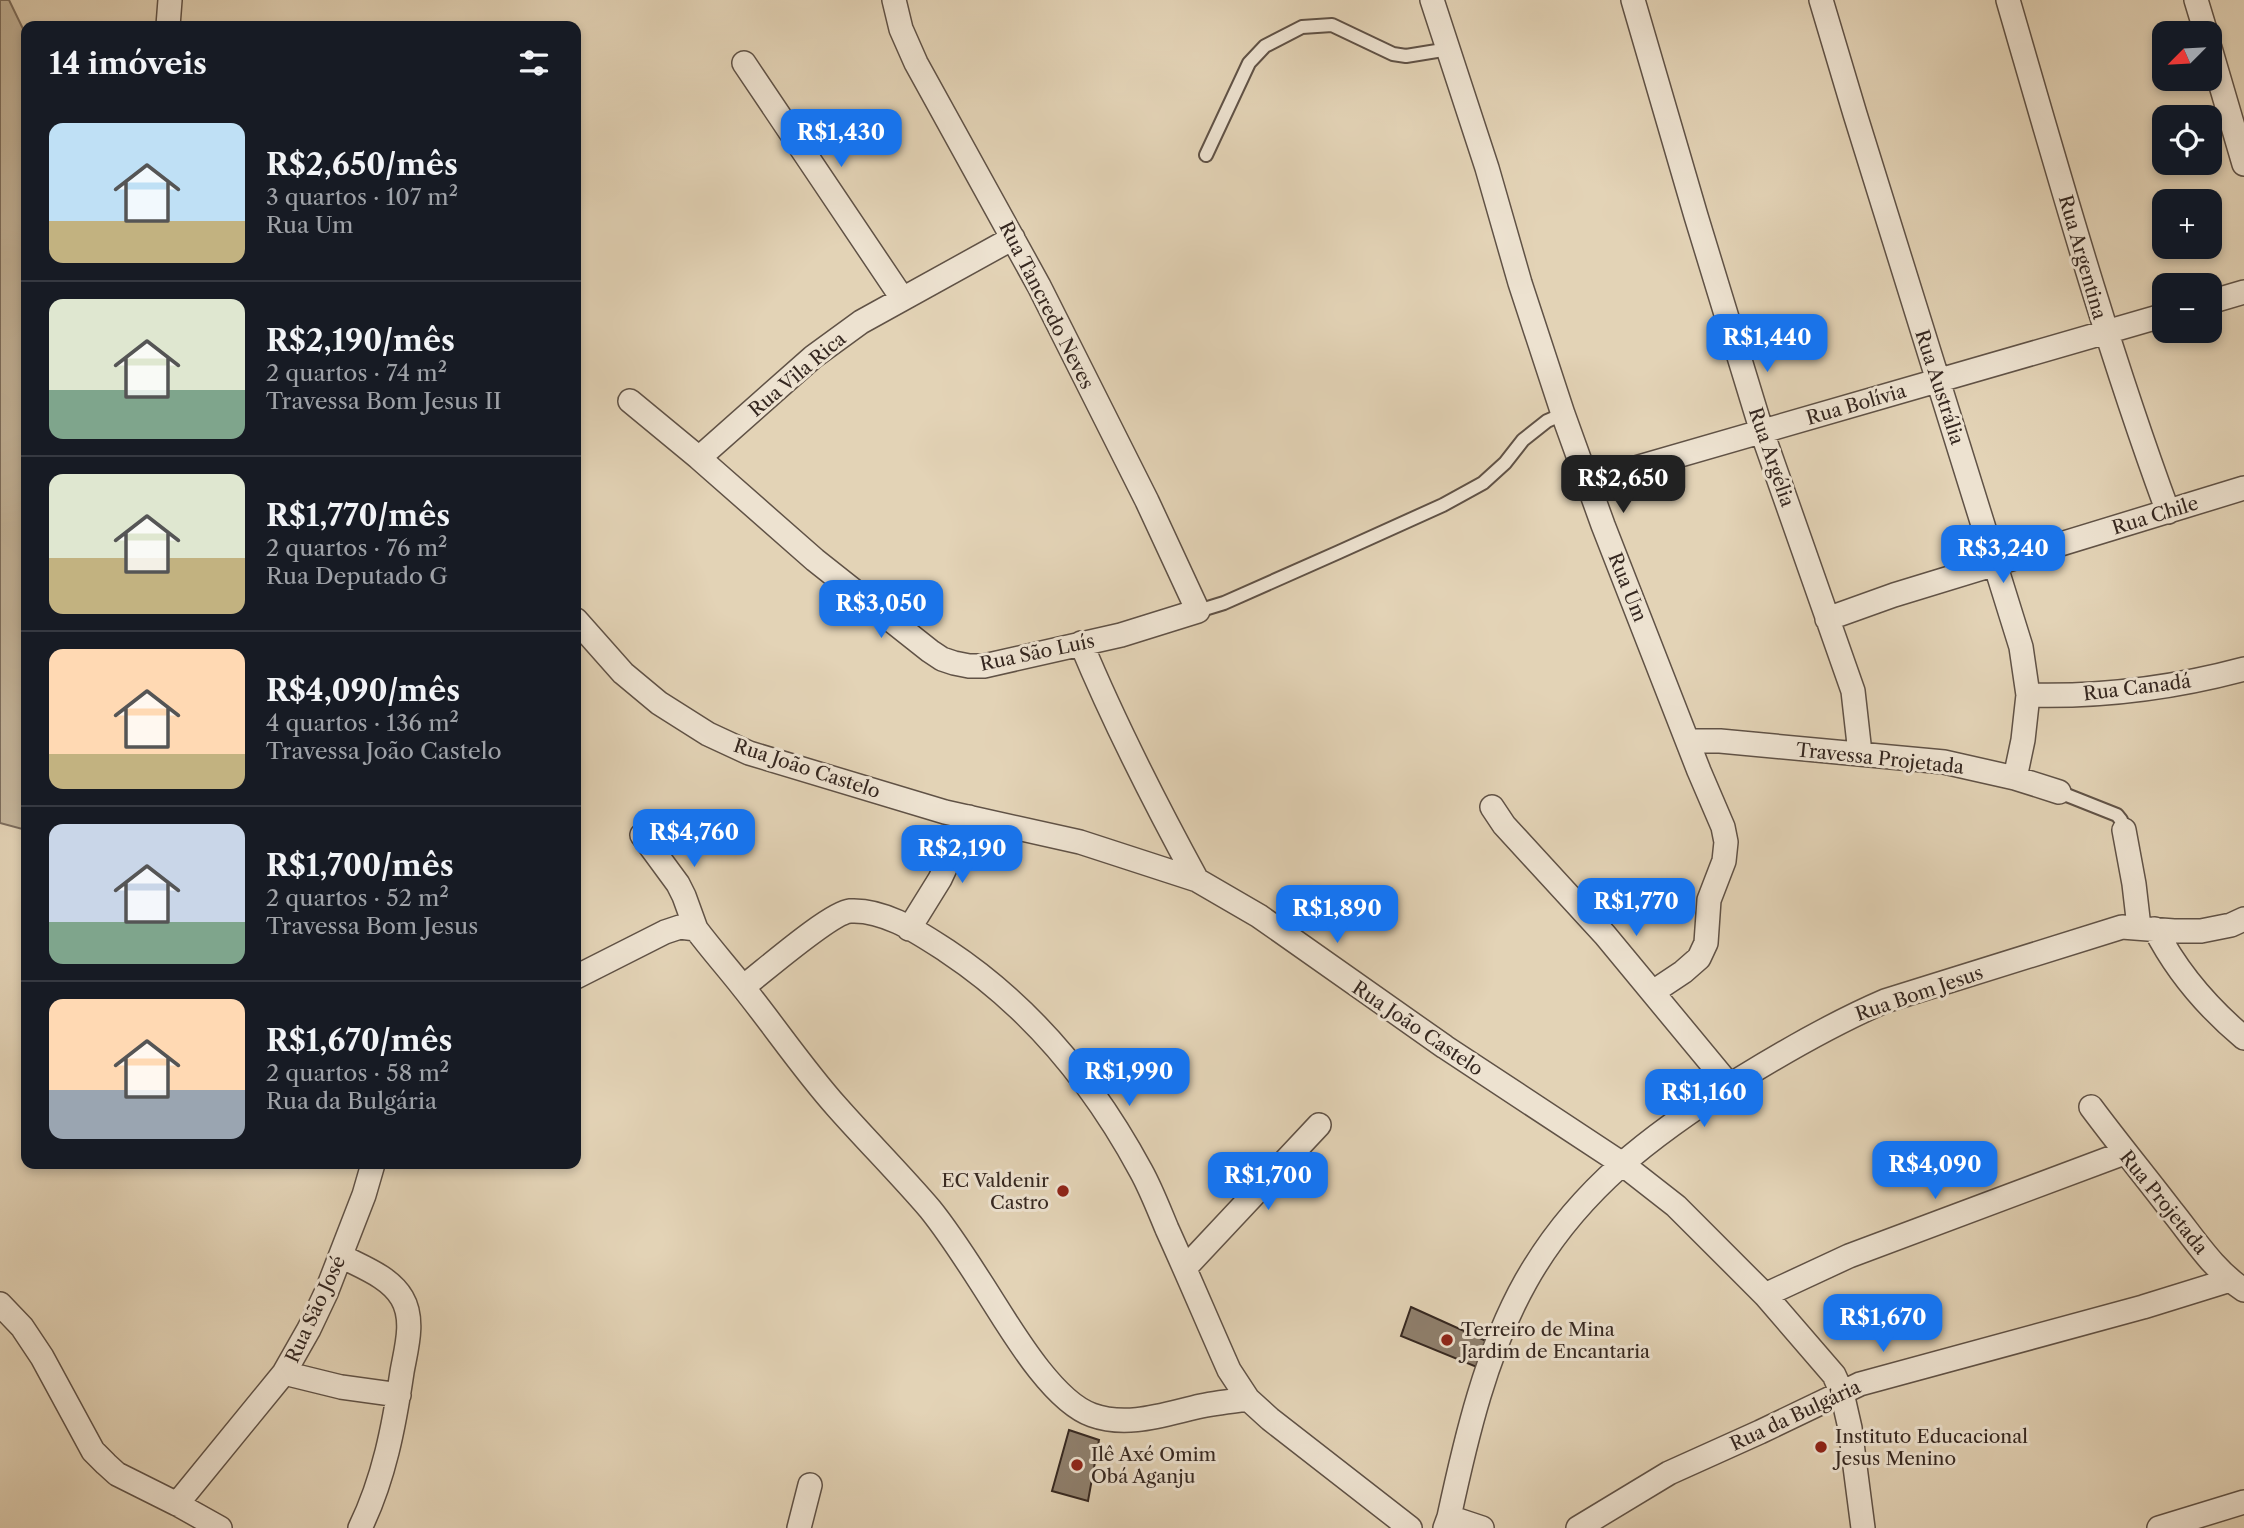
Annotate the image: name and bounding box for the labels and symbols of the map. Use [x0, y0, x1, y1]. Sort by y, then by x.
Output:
north arrow [2152, 21, 2222, 91]
pin: R$1,430 [776, 110, 906, 169]
street label: Rua Argentina [2054, 192, 2111, 322]
street label: Rua Tancredo Neves [994, 218, 1099, 393]
pin: R$1,440 [1702, 314, 1832, 374]
street label: Rua Vila Rica [744, 327, 850, 422]
street label: Rua Austrália [1910, 327, 1969, 448]
street label: Rua Bolívia [1804, 379, 1909, 430]
street label: Rua Argélia [1744, 404, 1799, 510]
pin: R$2,650 [1558, 456, 1688, 515]
street label: Rua Chile [2109, 491, 2201, 539]
pin: R$3,240 [1938, 526, 2068, 585]
street label: Rua Um [1603, 549, 1652, 625]
pin: R$3,050 [816, 580, 946, 640]
street label: Rua São Luís [978, 629, 1097, 676]
street label: Rua Canadá [2082, 669, 2192, 706]
street label: Rua João Castelo [731, 734, 883, 803]
street label: Travessa Projetada [1795, 738, 1965, 779]
pin: R$4,760 [629, 810, 759, 869]
pin: R$2,190 [897, 826, 1027, 885]
pin: R$1,770 [1571, 878, 1701, 938]
pin: R$1,890 [1272, 886, 1402, 945]
street label: Rua Bom Jesus [1852, 961, 1986, 1026]
street label: Rua João Castelo [1348, 976, 1487, 1081]
pin: R$1,990 [1064, 1048, 1194, 1108]
pin: R$1,160 [1639, 1070, 1769, 1129]
pin: R$4,090 [1870, 1142, 2000, 1201]
street label: Rua Projetada [2115, 1146, 2212, 1259]
pin: R$1,700 [1203, 1152, 1333, 1212]
place label: EC Valdenir Castro [941, 1169, 1049, 1214]
marker: EC Valdenir Castro [1055, 1183, 1071, 1199]
street label: Rua São José [281, 1252, 350, 1366]
pin: R$1,670 [1818, 1294, 1948, 1354]
place label: Terreiro de Mina Jardim de Encantaria [1458, 1318, 1650, 1363]
marker: Terreiro de Mina Jardim de Encantaria [1439, 1332, 1455, 1348]
street label: Rua da Bulgária [1726, 1375, 1864, 1456]
place label: Instituto Educacional Jesus Menino [1832, 1425, 2028, 1470]
marker: Instituto Educacional Jesus Menino [1813, 1439, 1829, 1455]
place label: Ilê Axé Omim Obá Aganju [1091, 1443, 1216, 1488]
marker: Ilê Axé Omim Obá Aganju [1069, 1457, 1085, 1473]

